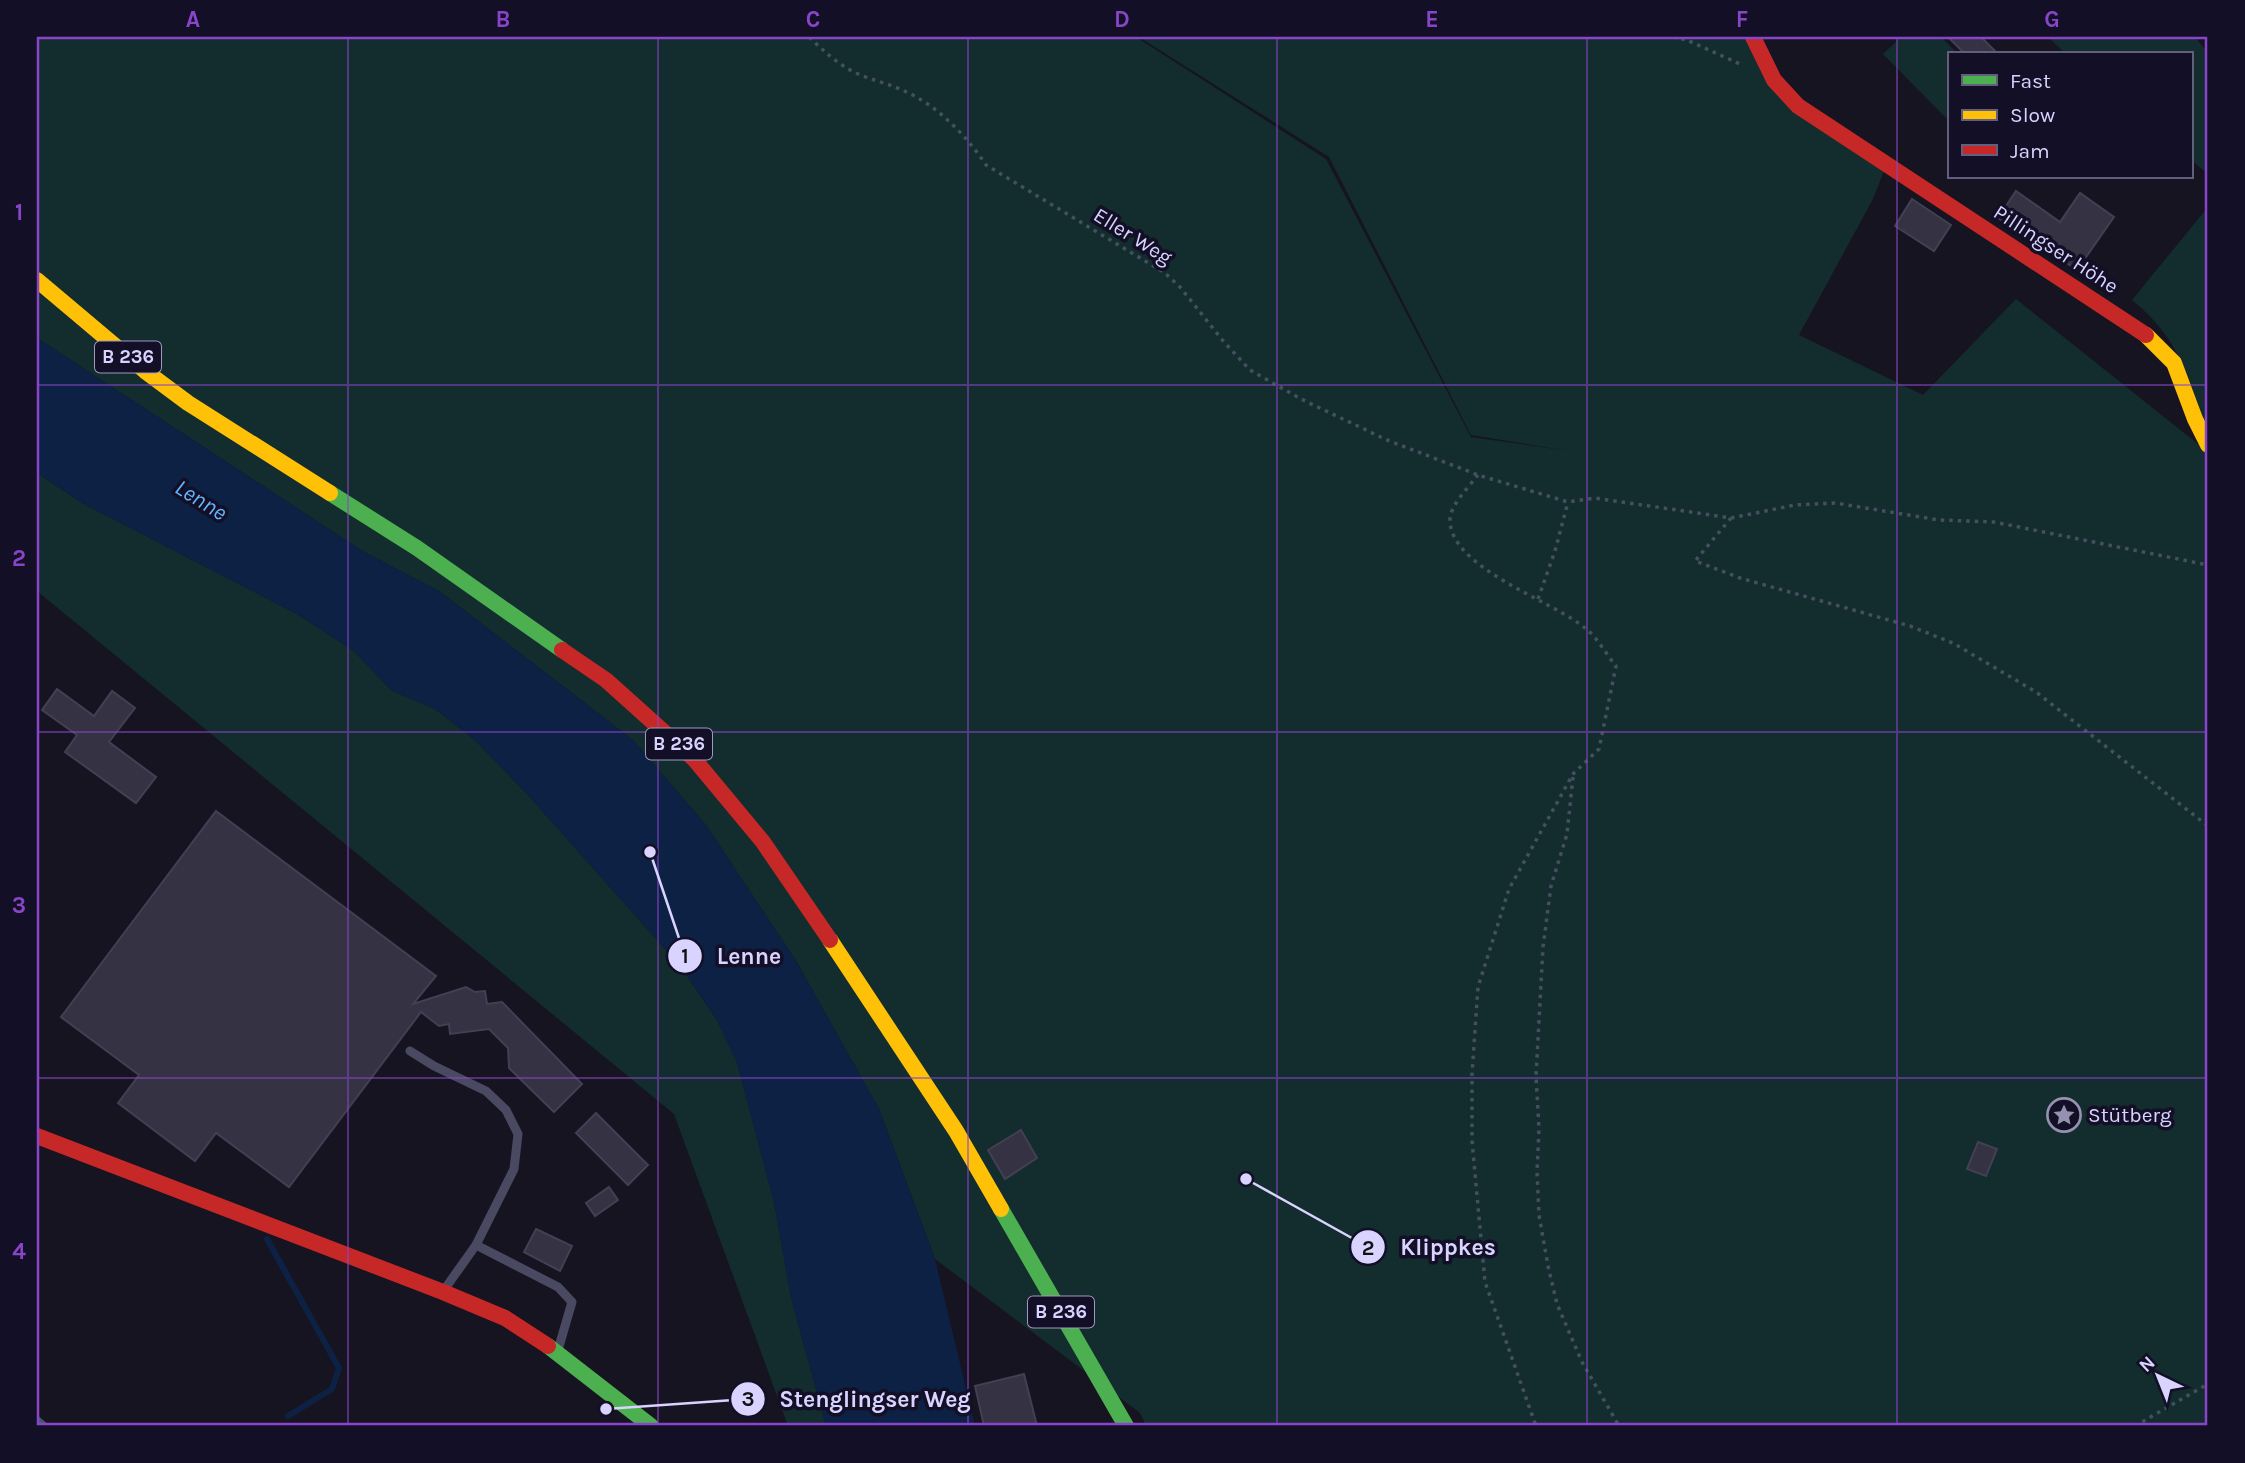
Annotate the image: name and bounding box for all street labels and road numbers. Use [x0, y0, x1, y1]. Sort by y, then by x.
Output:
street label: Pillingser Höhe [1989, 200, 2123, 298]
street label: Eller Weg [1089, 203, 1177, 269]
road number: B 236 [95, 342, 161, 372]
road number: B 236 [646, 729, 712, 760]
road number: B 236 [1028, 1296, 1094, 1328]

